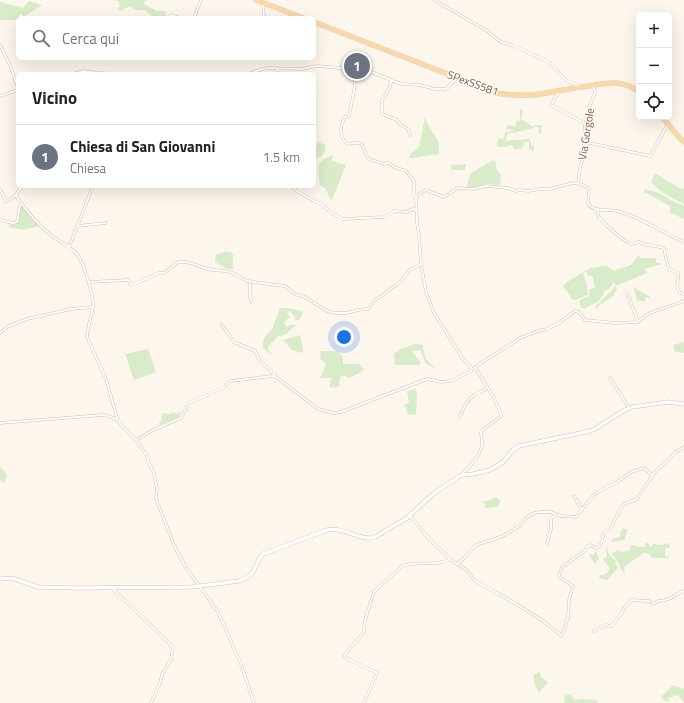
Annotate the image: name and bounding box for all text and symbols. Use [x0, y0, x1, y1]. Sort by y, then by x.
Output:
map controls [636, 12, 672, 120]
button: + [636, 12, 672, 48]
search box [16, 16, 316, 60]
icon: search [30, 27, 52, 49]
text: Cerca qui [62, 27, 119, 50]
button: − [636, 48, 672, 84]
pin: 1 [344, 51, 370, 81]
street label: SPexSS581 [445, 66, 501, 100]
button: locate [636, 84, 672, 120]
text: Vicino [32, 85, 77, 111]
street label: Via Gorgole [574, 106, 598, 161]
text: Chiesa di San Giovanni [70, 135, 215, 158]
text: 1 [41, 147, 49, 167]
text: 1.5 km [263, 147, 300, 167]
text: Chiesa [70, 158, 106, 178]
your location [334, 327, 354, 347]

